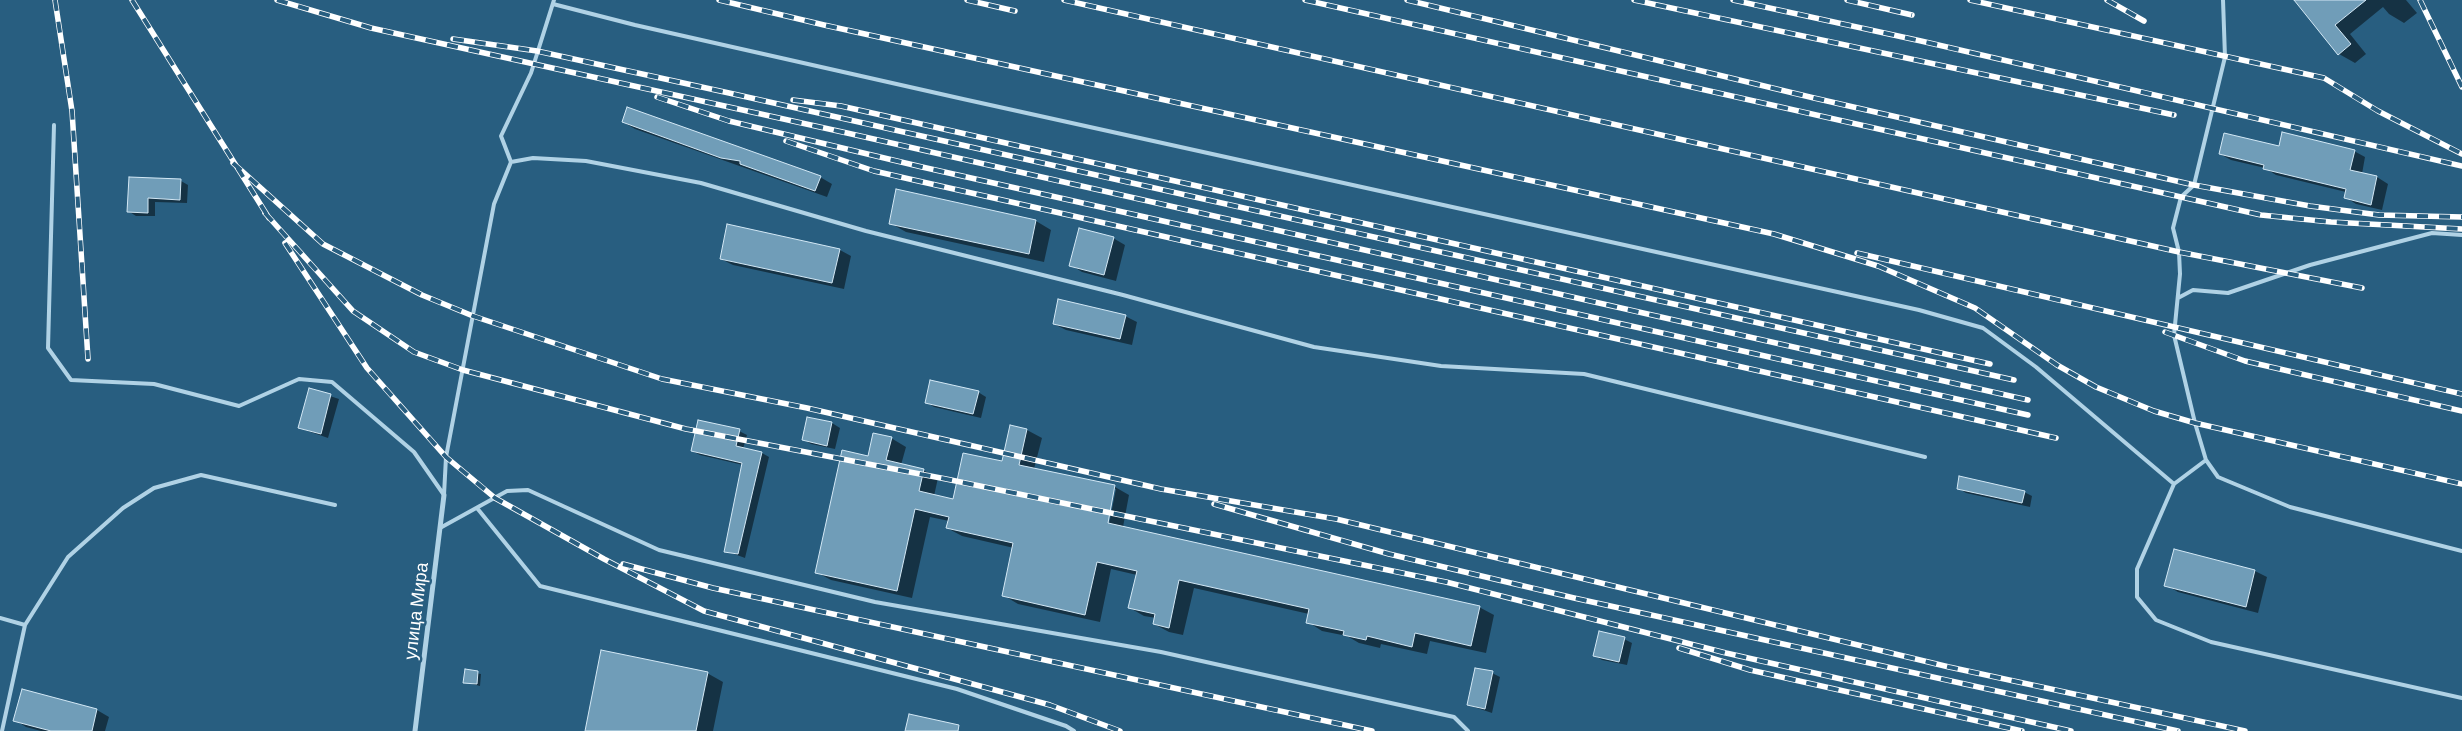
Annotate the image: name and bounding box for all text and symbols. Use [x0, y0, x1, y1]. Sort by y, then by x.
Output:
street label: улица Мира [399, 561, 433, 661]

